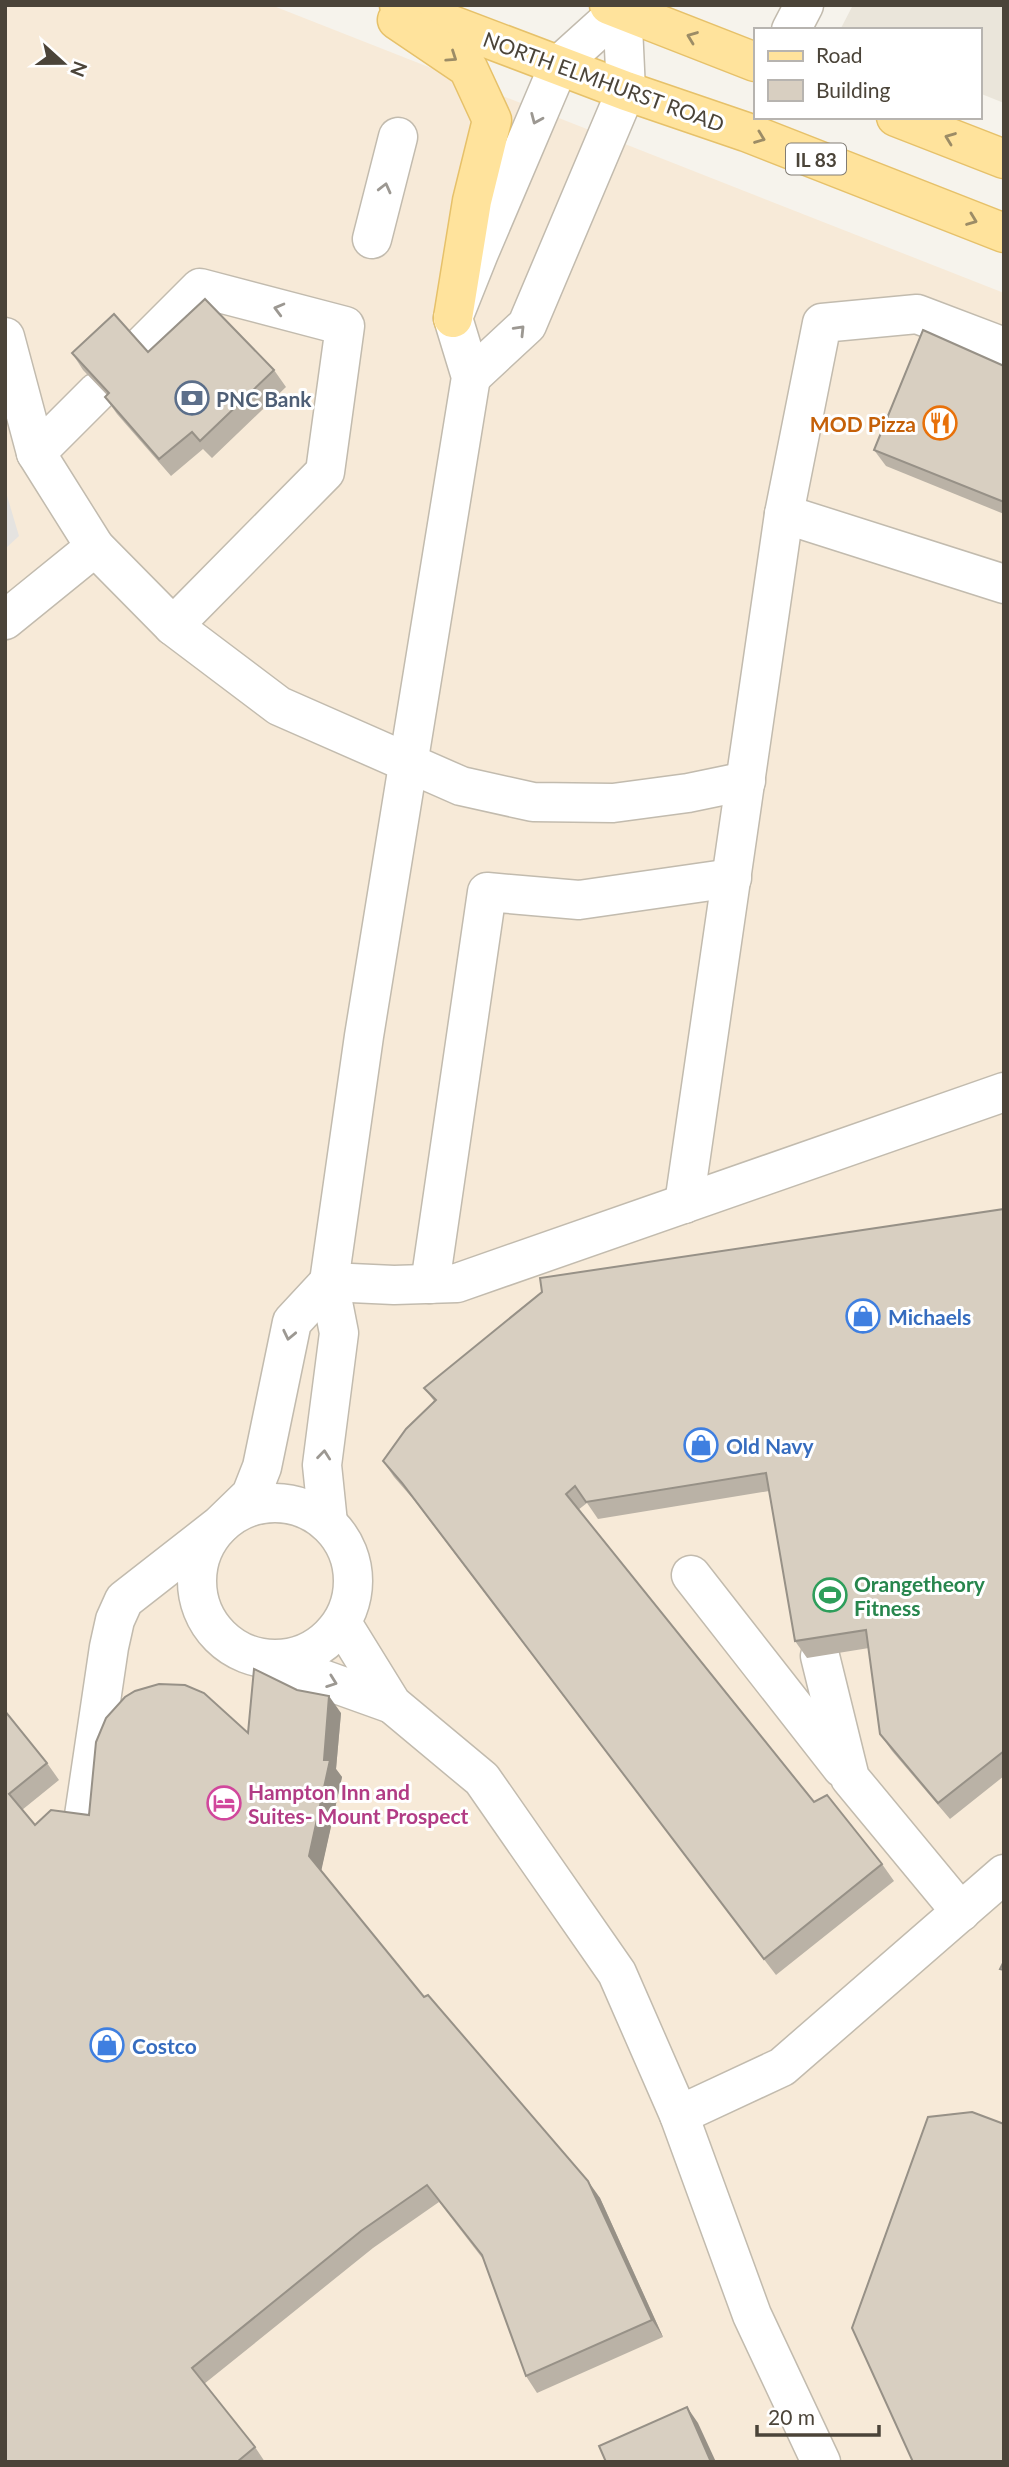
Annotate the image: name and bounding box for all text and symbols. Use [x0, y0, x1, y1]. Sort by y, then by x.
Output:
street label: NORTH ELMHURST ROAD [480, 26, 728, 136]
north arrow [28, 28, 98, 98]
legend [754, 28, 981, 119]
one-way arrow [686, 32, 698, 46]
text: Road [816, 42, 863, 67]
one-way arrow [444, 49, 457, 62]
text: N [66, 58, 93, 80]
text: Building [816, 77, 891, 102]
one-way arrow [530, 112, 544, 124]
one-way arrow [753, 129, 765, 143]
one-way arrow [945, 133, 957, 147]
road number: IL 83 [786, 144, 846, 174]
one-way arrow [377, 182, 391, 194]
one-way arrow [965, 212, 977, 226]
one-way arrow [273, 303, 285, 317]
one-way arrow [512, 326, 524, 339]
bank icon: PNC Bank [173, 379, 211, 417]
place label: PNC Bank [216, 386, 312, 411]
restaurant icon: MOD Pizza [921, 404, 959, 442]
place label: MOD Pizza [810, 411, 916, 436]
shop icon: Michaels [844, 1297, 882, 1335]
place label: Michaels [888, 1304, 971, 1329]
one-way arrow [283, 1329, 298, 1341]
shop icon: Old Navy [682, 1426, 720, 1464]
place label: Old Navy [726, 1433, 814, 1458]
one-way arrow [316, 1449, 331, 1461]
place label: Orangetheory Fitness [854, 1571, 986, 1620]
sports icon: Orangetheory Fitness [811, 1576, 849, 1614]
one-way arrow [325, 1674, 337, 1688]
place label: Hampton Inn and Suites- Mount Prospect [248, 1779, 469, 1828]
hotel icon: Hampton Inn and Suites- Mount Prospect [205, 1784, 243, 1822]
shop icon: Costco [88, 2026, 126, 2064]
place label: Costco [132, 2033, 197, 2058]
scale bar [757, 2394, 880, 2438]
text: 20 m [768, 2404, 815, 2429]

